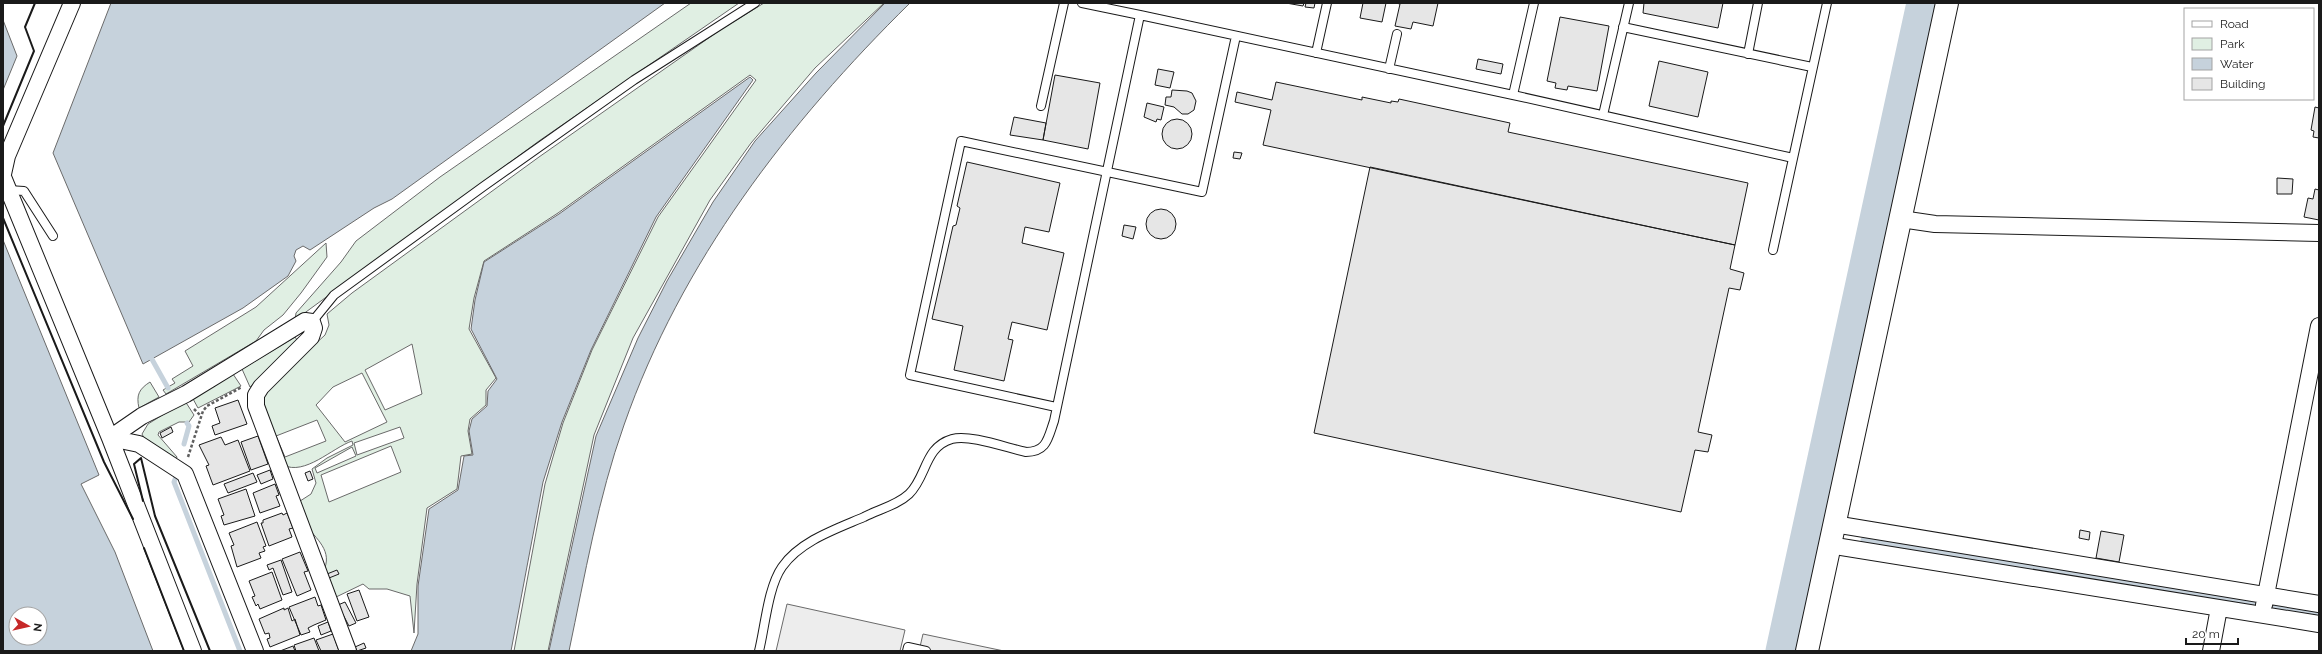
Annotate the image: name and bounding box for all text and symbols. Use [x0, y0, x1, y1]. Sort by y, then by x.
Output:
legend [2184, 8, 2314, 100]
text: Road [2220, 17, 2249, 31]
text: Park [2220, 37, 2245, 51]
text: Water [2220, 57, 2254, 71]
text: Building [2220, 77, 2266, 91]
north arrow [8, 606, 48, 646]
scale bar [2186, 620, 2238, 646]
text: N [30, 622, 44, 632]
text: 20 m [2192, 627, 2220, 641]

